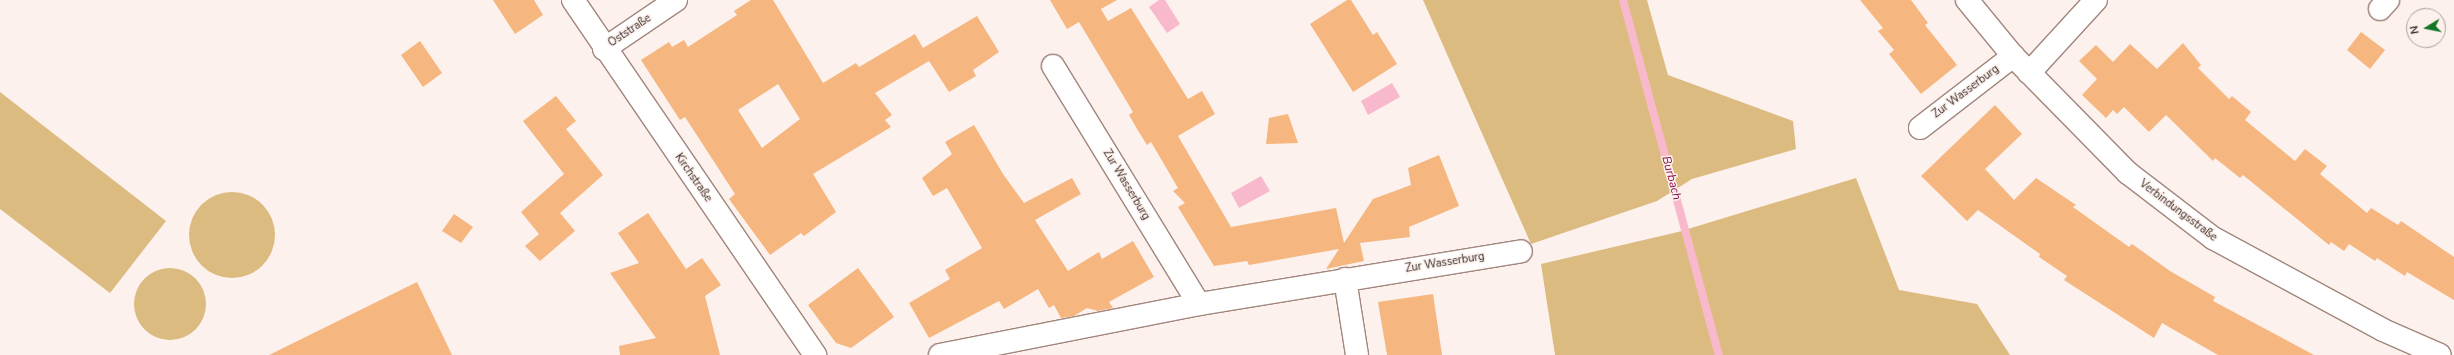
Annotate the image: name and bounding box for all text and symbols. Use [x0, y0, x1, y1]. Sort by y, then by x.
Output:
north arrow [2406, 8, 2446, 48]
street label: Oststraße [606, 12, 654, 50]
text: N [2407, 25, 2423, 35]
street label: Zur Wasserburg [1930, 63, 2002, 121]
street label: Zur Wasserburg [1100, 147, 1152, 223]
street label: Kirchstraße [672, 151, 714, 205]
water label: Burbach [1658, 154, 1684, 202]
street label: Verbindungsstraße [2137, 177, 2219, 245]
street label: Zur Wasserburg [1405, 250, 1485, 276]

